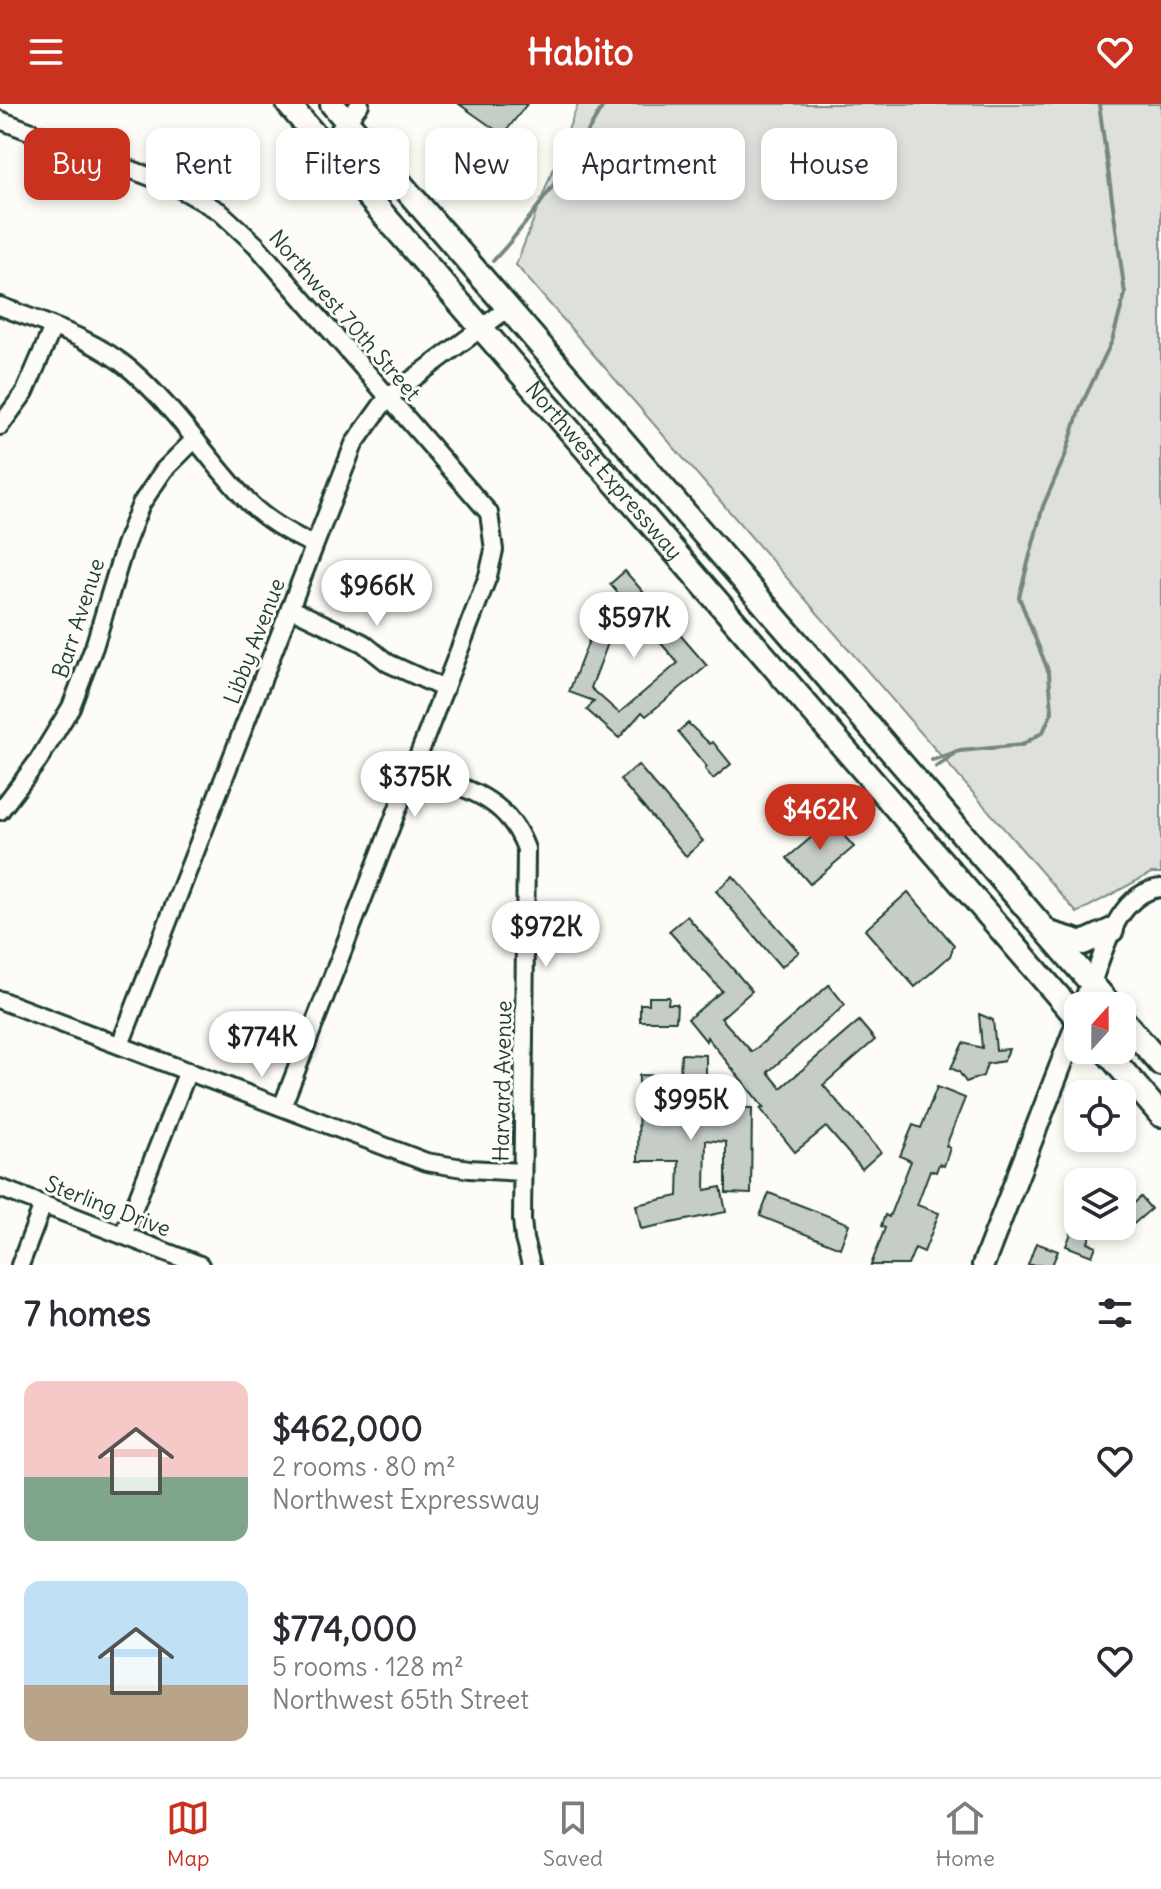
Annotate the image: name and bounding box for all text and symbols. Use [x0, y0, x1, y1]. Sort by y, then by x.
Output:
icon: menu [24, 30, 68, 74]
text: Habito [527, 30, 634, 75]
icon: heart [1093, 30, 1137, 74]
chip: Buy [24, 128, 130, 200]
chip: Rent [146, 128, 260, 200]
chip: Filters [276, 128, 409, 200]
chip: New [425, 128, 537, 200]
chip: Apartment [553, 128, 745, 200]
chip: House [761, 128, 897, 200]
street label: Northwest 70th Street [263, 224, 427, 406]
street label: Northwest Expressway [520, 375, 689, 565]
street label: Barr Avenue [46, 555, 110, 681]
pin: $966K [321, 560, 433, 628]
text: $966K [339, 569, 415, 602]
street label: Libby Avenue [217, 574, 291, 708]
pin: $597K [578, 592, 690, 660]
text: $597K [597, 601, 671, 634]
pin: $375K [359, 751, 471, 819]
text: $375K [379, 760, 451, 793]
pin: $462K [764, 784, 876, 852]
text: $462K [783, 793, 857, 826]
pin: $972K [490, 901, 602, 969]
text: $972K [510, 910, 582, 943]
north arrow [1064, 992, 1136, 1064]
map controls [1064, 992, 1136, 1240]
street label: Harvard Avenue [487, 1000, 517, 1162]
pin: $774K [206, 1011, 318, 1079]
text: $774K [227, 1020, 297, 1053]
pin: $995K [635, 1074, 747, 1142]
button: locate [1064, 1080, 1136, 1152]
text: $995K [653, 1083, 729, 1116]
button: layers [1064, 1168, 1136, 1240]
street label: Sterling Drive [41, 1169, 175, 1243]
icon: filters [1093, 1291, 1137, 1335]
text: 7 homes [24, 1292, 151, 1335]
text: $462,000 [272, 1407, 423, 1450]
icon: home [88, 1413, 184, 1509]
icon: heart [1093, 1439, 1137, 1483]
text: 2 rooms · 80 m² [272, 1450, 456, 1483]
text: Northwest Expressway [272, 1483, 540, 1516]
text: $774,000 [272, 1607, 417, 1650]
icon: home [88, 1613, 184, 1709]
icon: heart [1093, 1639, 1137, 1683]
text: 5 rooms · 128 m² [272, 1650, 464, 1683]
text: Northwest 65th Street [272, 1683, 529, 1716]
tab: Map [166, 1796, 210, 1872]
tab: Saved [543, 1796, 603, 1872]
tab: Home [935, 1796, 995, 1872]

